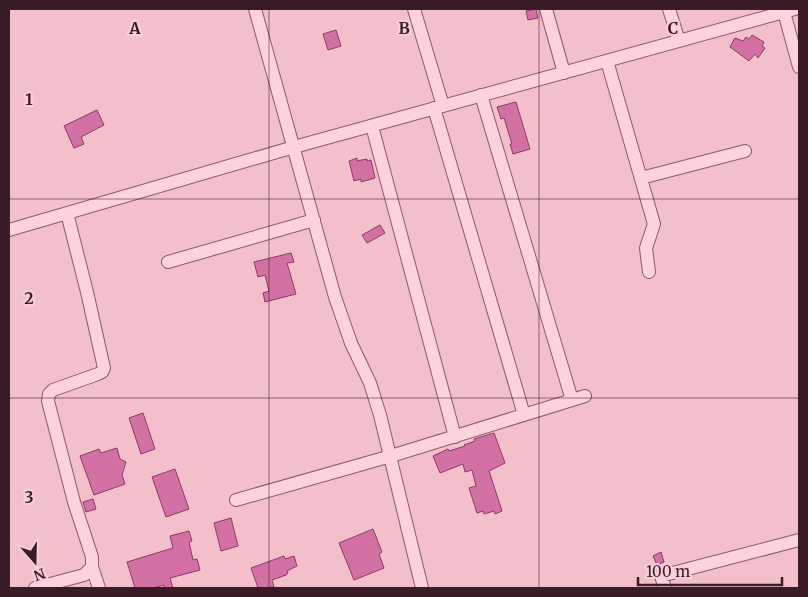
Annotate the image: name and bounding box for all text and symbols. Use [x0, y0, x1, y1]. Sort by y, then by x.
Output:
text: A [128, 18, 141, 38]
text: B [398, 18, 410, 38]
text: C [668, 18, 678, 38]
text: 1 [25, 89, 33, 109]
text: 2 [24, 288, 34, 308]
text: 3 [24, 487, 34, 507]
north arrow [10, 537, 60, 587]
scale bar [638, 554, 782, 586]
text: 100 m [646, 562, 690, 581]
text: N [31, 564, 48, 585]

